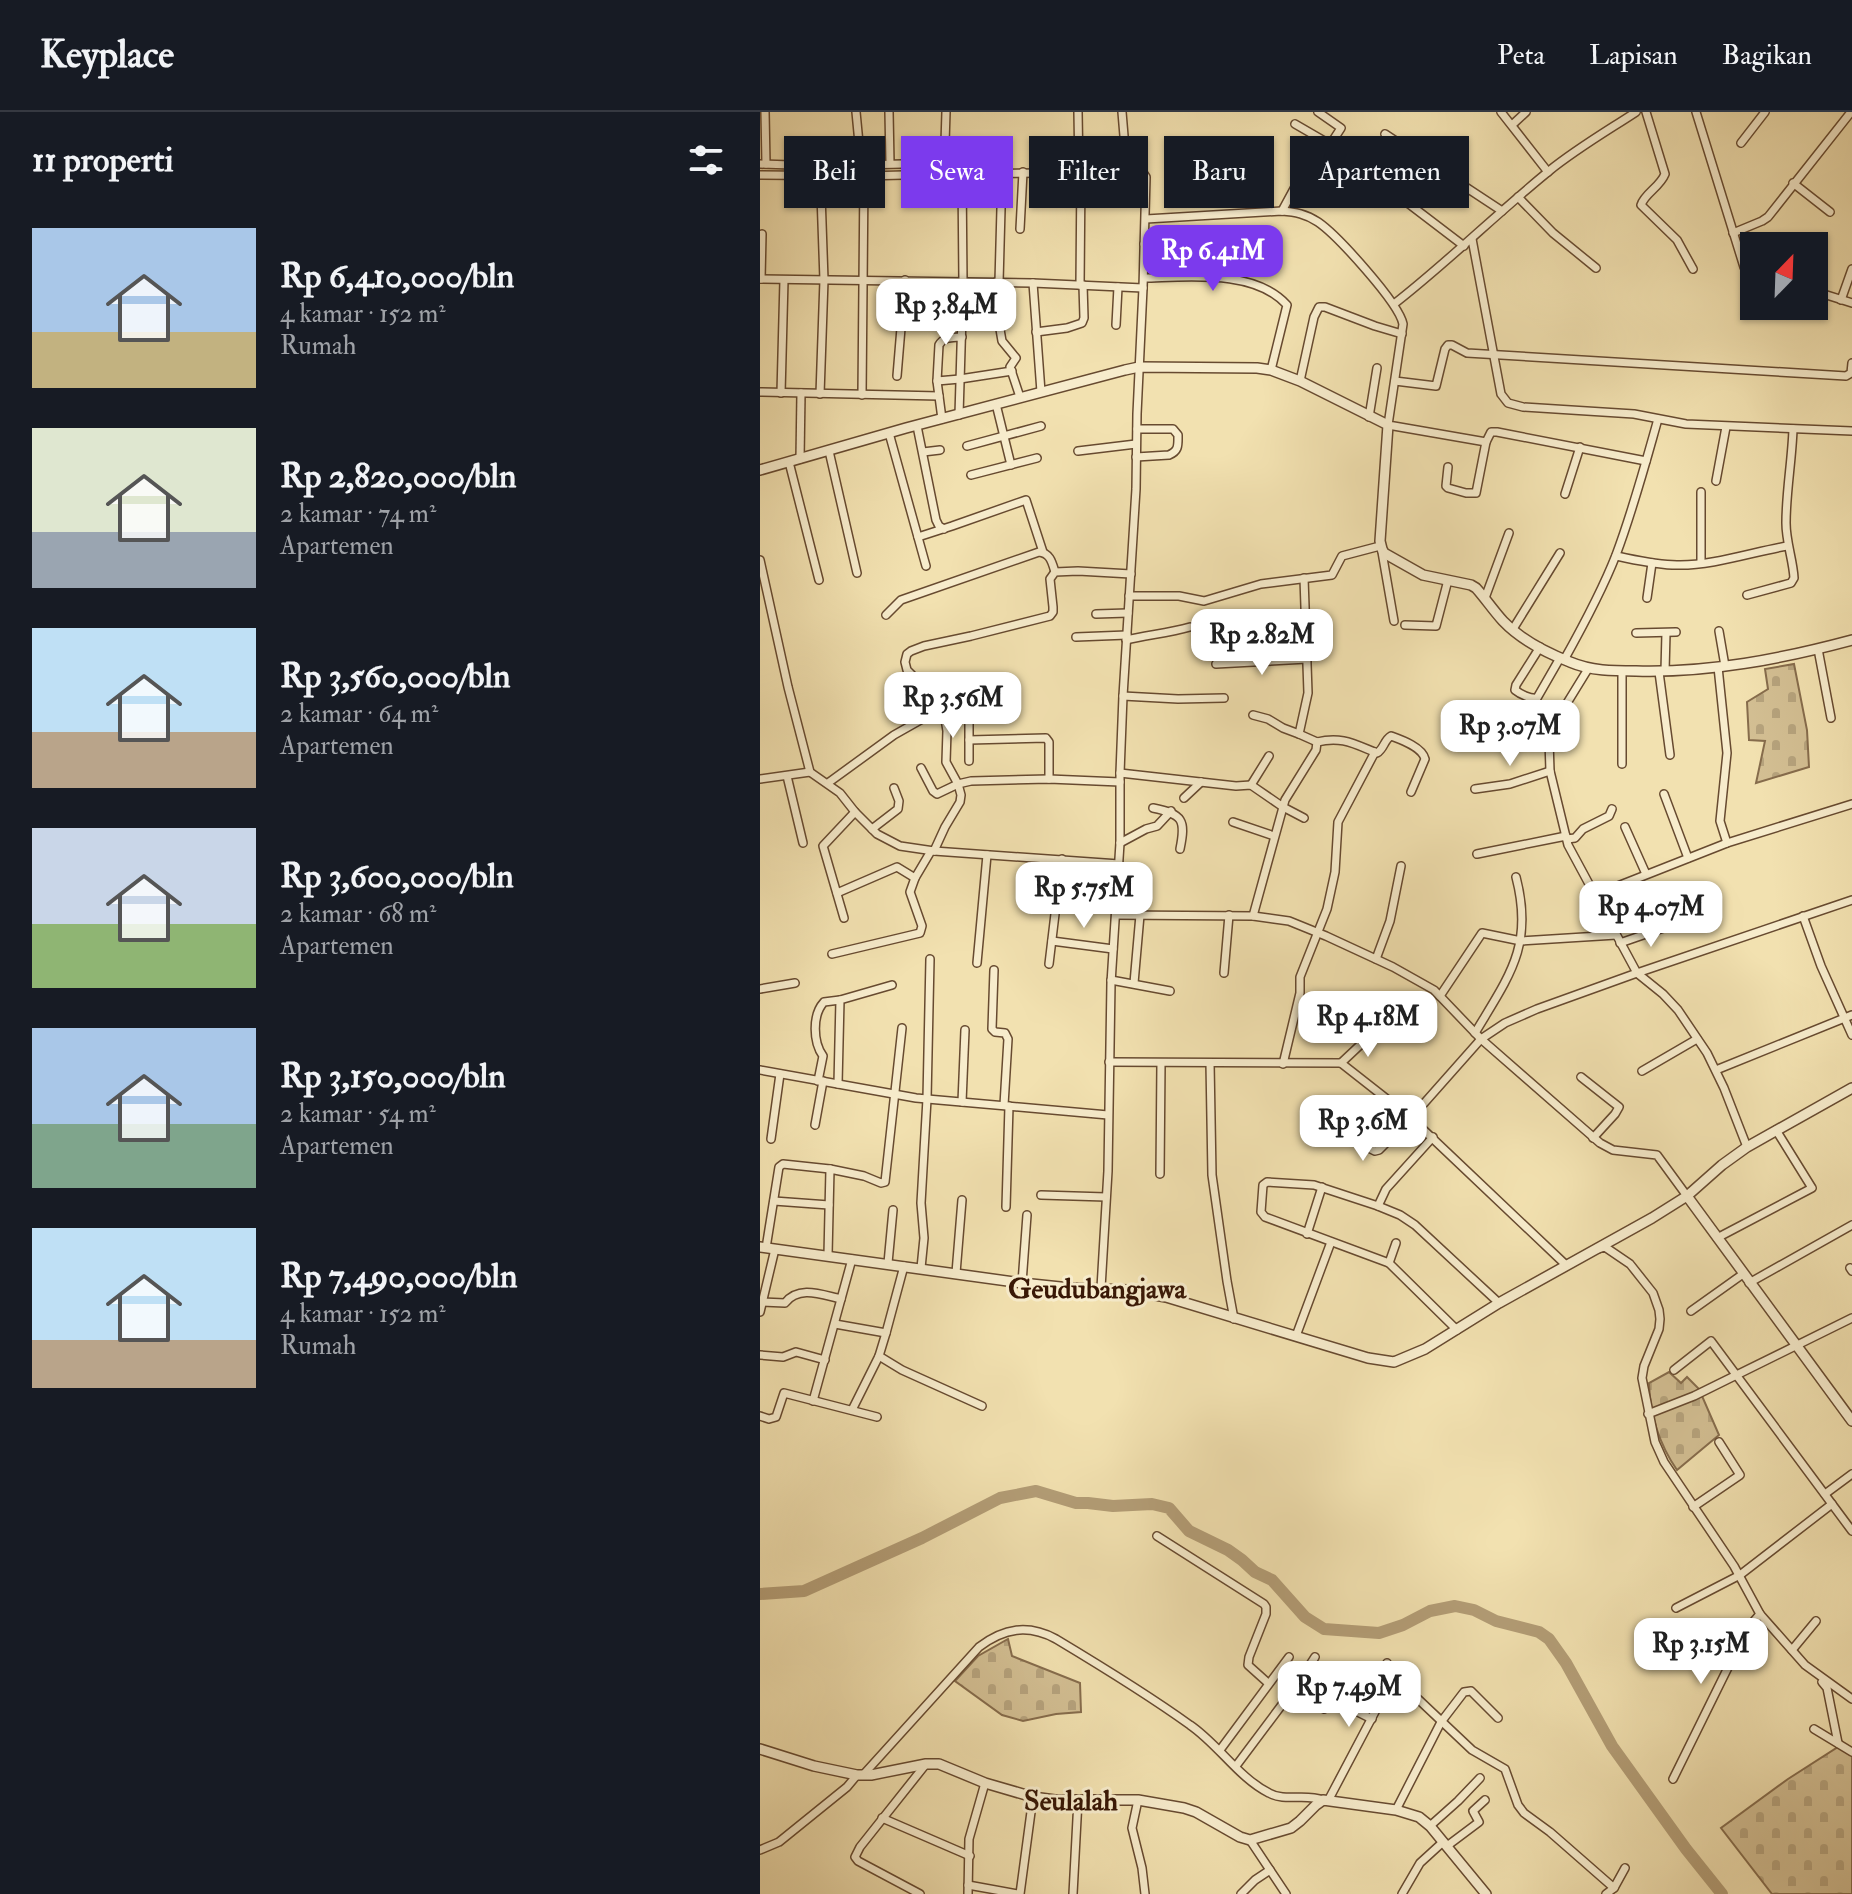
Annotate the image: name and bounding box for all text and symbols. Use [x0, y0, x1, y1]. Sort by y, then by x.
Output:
text: Keyplace [40, 31, 174, 79]
text: Peta [1497, 38, 1545, 73]
text: Lapisan [1589, 38, 1678, 73]
text: Bagikan [1722, 38, 1812, 73]
chip: Beli [784, 136, 885, 208]
chip: Sewa [901, 136, 1013, 208]
chip: Filter [1029, 136, 1148, 208]
chip: Baru [1164, 136, 1274, 208]
chip: Apartemen [1290, 136, 1469, 208]
icon: filters [684, 138, 728, 182]
text: 11 properti [32, 139, 174, 182]
pin: Rp 6.41M [1130, 225, 1296, 293]
north arrow [1740, 232, 1828, 320]
map controls [1740, 232, 1828, 320]
text: Rp 6.41M [1161, 235, 1265, 267]
text: Rp 6,410,000/bln [280, 255, 514, 298]
icon: home [96, 260, 192, 356]
pin: Rp 3.84M [863, 279, 1029, 347]
text: Rp 3.84M [894, 289, 998, 321]
text: 4 kamar · 152 m² [280, 298, 446, 330]
text: Rumah [280, 330, 356, 362]
text: Rp 2,820,000/bln [280, 455, 517, 498]
icon: home [96, 460, 192, 556]
text: 2 kamar · 74 m² [280, 498, 436, 530]
text: Apartemen [280, 530, 394, 562]
pin: Rp 2.82M [1179, 609, 1345, 677]
text: Rp 2.82M [1209, 619, 1315, 651]
text: Rp 3,560,000/bln [280, 655, 511, 698]
icon: home [96, 660, 192, 756]
pin: Rp 3.56M [870, 672, 1036, 740]
text: Rp 3.56M [902, 682, 1004, 714]
text: 2 kamar · 64 m² [280, 698, 438, 730]
pin: Rp 3.07M [1427, 700, 1593, 768]
text: Rp 3.07M [1459, 710, 1561, 742]
text: Apartemen [280, 730, 394, 762]
text: Rp 3,600,000/bln [280, 855, 514, 898]
icon: home [96, 860, 192, 956]
pin: Rp 5.75M [1001, 862, 1167, 930]
text: Rp 5.75M [1034, 872, 1134, 904]
pin: Rp 4.07M [1568, 881, 1734, 949]
text: Rp 4.07M [1597, 891, 1705, 923]
text: 2 kamar · 68 m² [280, 898, 436, 930]
text: Apartemen [280, 930, 394, 962]
pin: Rp 4.18M [1285, 991, 1451, 1059]
text: Rp 4.18M [1316, 1001, 1420, 1033]
text: Rp 3,150,000/bln [280, 1055, 506, 1098]
icon: home [96, 1060, 192, 1156]
pin: Rp 3.6M [1289, 1095, 1437, 1163]
text: 2 kamar · 54 m² [280, 1098, 436, 1130]
text: Rp 3.6M [1318, 1105, 1408, 1137]
text: Apartemen [280, 1130, 394, 1162]
text: Rp 7,490,000/bln [280, 1255, 518, 1298]
icon: home [96, 1260, 192, 1356]
district label: Geudubangjawa [1008, 1272, 1187, 1307]
text: 4 kamar · 152 m² [280, 1298, 446, 1330]
text: Rumah [280, 1330, 356, 1362]
pin: Rp 3.15M [1618, 1618, 1784, 1686]
text: Rp 3.15M [1652, 1628, 1750, 1660]
pin: Rp 7.49M [1266, 1661, 1432, 1729]
text: Rp 7.49M [1296, 1671, 1402, 1703]
district label: Seulalah [1024, 1784, 1118, 1819]

